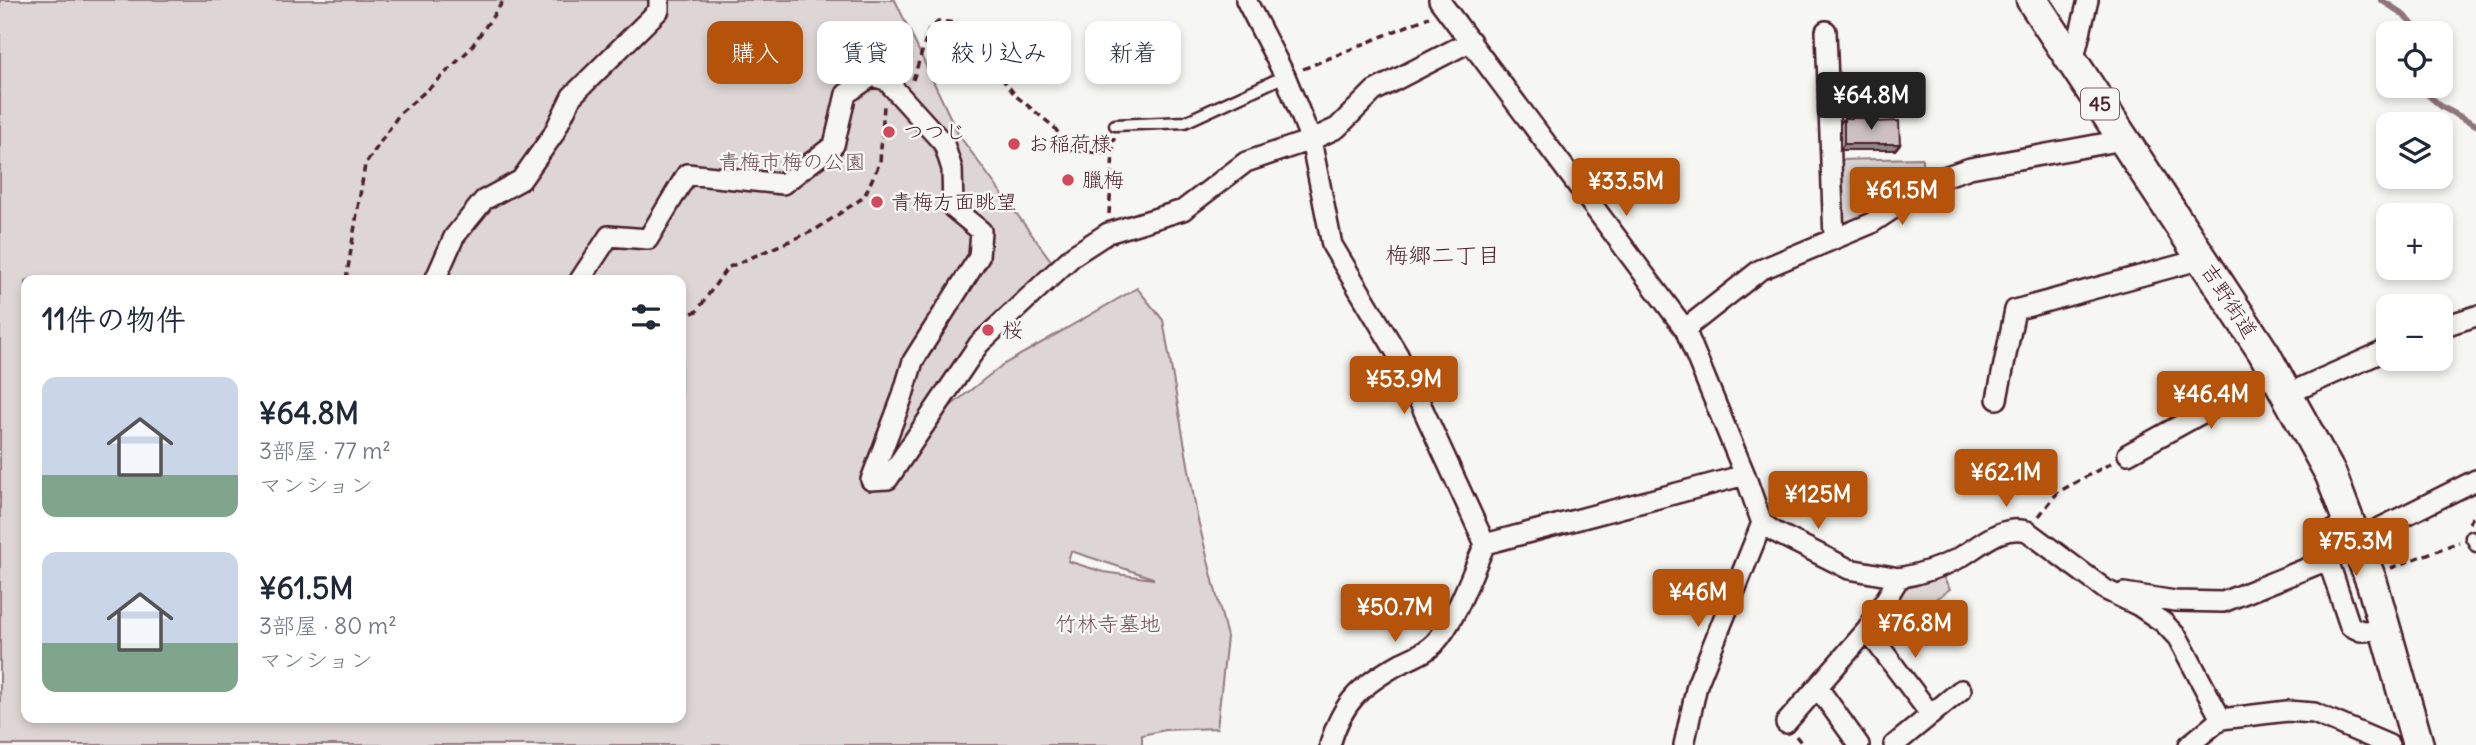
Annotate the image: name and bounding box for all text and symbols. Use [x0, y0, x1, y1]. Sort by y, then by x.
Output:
chip: 購入 [707, 21, 803, 84]
chip: 賃貸 [817, 21, 913, 84]
chip: 絞り込み [927, 21, 1071, 84]
chip: 新着 [1085, 21, 1181, 84]
map controls [2376, 21, 2453, 371]
button: locate [2376, 21, 2453, 98]
pin: ¥64.8M [1814, 72, 1928, 132]
text: ¥64.8M [1833, 80, 1909, 109]
road number: 45 [2081, 88, 2119, 120]
button: layers [2376, 112, 2453, 189]
place label: つつじ [903, 118, 966, 145]
marker: つつじ [881, 124, 897, 140]
place label: お稲荷様 [1028, 130, 1112, 157]
marker: お稲荷様 [1006, 136, 1022, 152]
park label: 青梅市梅の公園 [719, 148, 866, 175]
pin: ¥33.5M [1569, 158, 1683, 218]
place label: 臘梅 [1082, 166, 1124, 193]
text: ¥33.5M [1588, 166, 1664, 195]
pin: ¥61.5M [1845, 168, 1959, 227]
marker: 臘梅 [1060, 172, 1076, 188]
text: ¥61.5M [1866, 175, 1938, 204]
place label: 青梅方面眺望 [891, 188, 1017, 215]
marker: 青梅方面眺望 [869, 194, 885, 210]
button: + [2376, 203, 2453, 280]
district label: 梅郷二丁目 [1386, 240, 1501, 269]
street label: 吉野街道 [2195, 258, 2264, 343]
button: − [2376, 294, 2453, 371]
icon: filters [627, 298, 665, 336]
text: 11件の物件 [42, 300, 186, 338]
place label: 桜 [1002, 316, 1023, 343]
marker: 桜 [980, 322, 996, 338]
pin: ¥53.9M [1347, 356, 1461, 416]
text: ¥53.9M [1366, 364, 1442, 393]
pin: ¥46.4M [2154, 372, 2268, 431]
text: ¥46.4M [2173, 379, 2249, 408]
text: ¥64.8M [259, 394, 359, 432]
icon: home [98, 405, 182, 489]
text: 3部屋 · 77 m² [259, 436, 391, 465]
pin: ¥62.1M [1949, 449, 2063, 509]
text: ¥62.1M [1971, 457, 2041, 486]
text: マンション [259, 470, 373, 499]
pin: ¥125M [1769, 472, 1867, 531]
text: ¥125M [1784, 479, 1852, 508]
pin: ¥75.3M [2299, 518, 2413, 578]
text: ¥75.3M [2319, 526, 2393, 555]
text: ¥61.5M [259, 569, 354, 607]
pin: ¥46M [1657, 570, 1739, 629]
text: ¥46M [1669, 577, 1727, 606]
icon: home [98, 580, 182, 664]
pin: ¥50.7M [1338, 584, 1452, 644]
text: ¥50.7M [1357, 592, 1433, 621]
pin: ¥76.8M [1858, 600, 1972, 660]
text: ¥76.8M [1878, 608, 1952, 637]
park label: 竹林寺墓地 [1056, 610, 1161, 637]
text: 3部屋 · 80 m² [259, 611, 397, 640]
text: マンション [259, 645, 373, 674]

